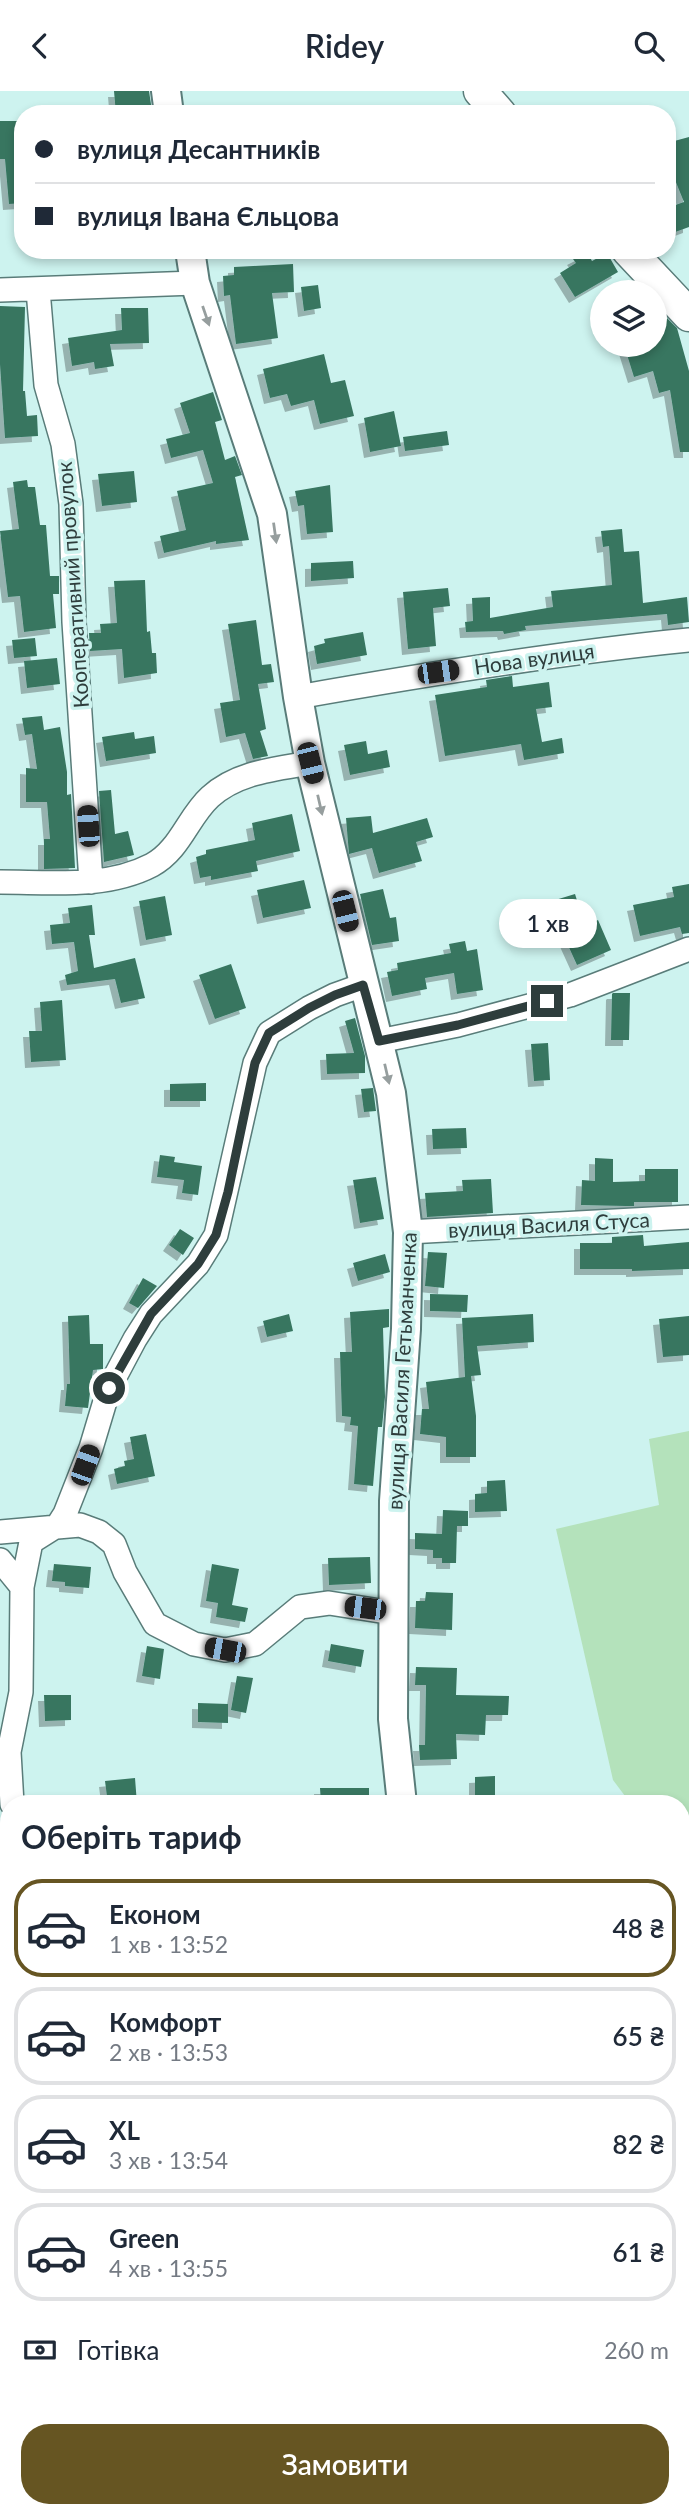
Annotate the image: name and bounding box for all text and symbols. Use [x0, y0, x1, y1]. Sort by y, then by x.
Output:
text: Ridey [305, 26, 384, 65]
icon: back [21, 27, 59, 65]
icon: search [630, 27, 668, 65]
text: вулиця Десантників [77, 133, 320, 165]
text: вулиця Івана Єльцова [77, 200, 339, 232]
map controls [590, 280, 667, 357]
button: layers [590, 280, 667, 357]
one-way arrow [201, 306, 212, 327]
street label: Кооперативний провулок [51, 461, 93, 709]
one-way arrow [270, 522, 281, 544]
street label: Нова вулиця [472, 637, 596, 679]
car [416, 659, 461, 685]
car [295, 740, 326, 786]
one-way arrow [315, 794, 326, 816]
car [77, 804, 100, 848]
car [330, 888, 361, 934]
callout: 1 хв [498, 899, 596, 949]
text: 1 хв [527, 909, 569, 937]
route end [531, 985, 563, 1017]
one-way arrow [382, 1063, 393, 1085]
street label: вулиця Василя Стуса [447, 1206, 651, 1242]
street label: вулиця Василя Гетьманченка [381, 1231, 421, 1511]
route start [93, 1372, 125, 1404]
car [68, 1442, 103, 1488]
car [343, 1595, 388, 1621]
car [203, 1636, 248, 1664]
text: Оберіть тариф [21, 1817, 242, 1856]
icon: car [25, 1897, 88, 1960]
text: Економ [109, 1898, 201, 1930]
text: 48 ₴ [613, 1912, 665, 1944]
text: 1 хв · 13:52 [109, 1930, 228, 1958]
icon: car [25, 2005, 88, 2068]
text: Комфорт [109, 2006, 221, 2038]
text: 65 ₴ [613, 2020, 665, 2052]
text: 2 хв · 13:53 [109, 2038, 228, 2066]
icon: car [25, 2113, 88, 2176]
text: XL [109, 2114, 140, 2146]
text: 82 ₴ [613, 2128, 665, 2160]
text: 3 хв · 13:54 [109, 2146, 228, 2174]
icon: car [25, 2221, 88, 2284]
text: Green [109, 2222, 179, 2254]
text: 61 ₴ [613, 2236, 665, 2268]
text: 4 хв · 13:55 [109, 2254, 228, 2282]
icon: cash [21, 2331, 59, 2369]
text: Готівка [77, 2334, 159, 2366]
text: 260 m [604, 2336, 669, 2364]
button: Замовити [21, 2424, 669, 2504]

